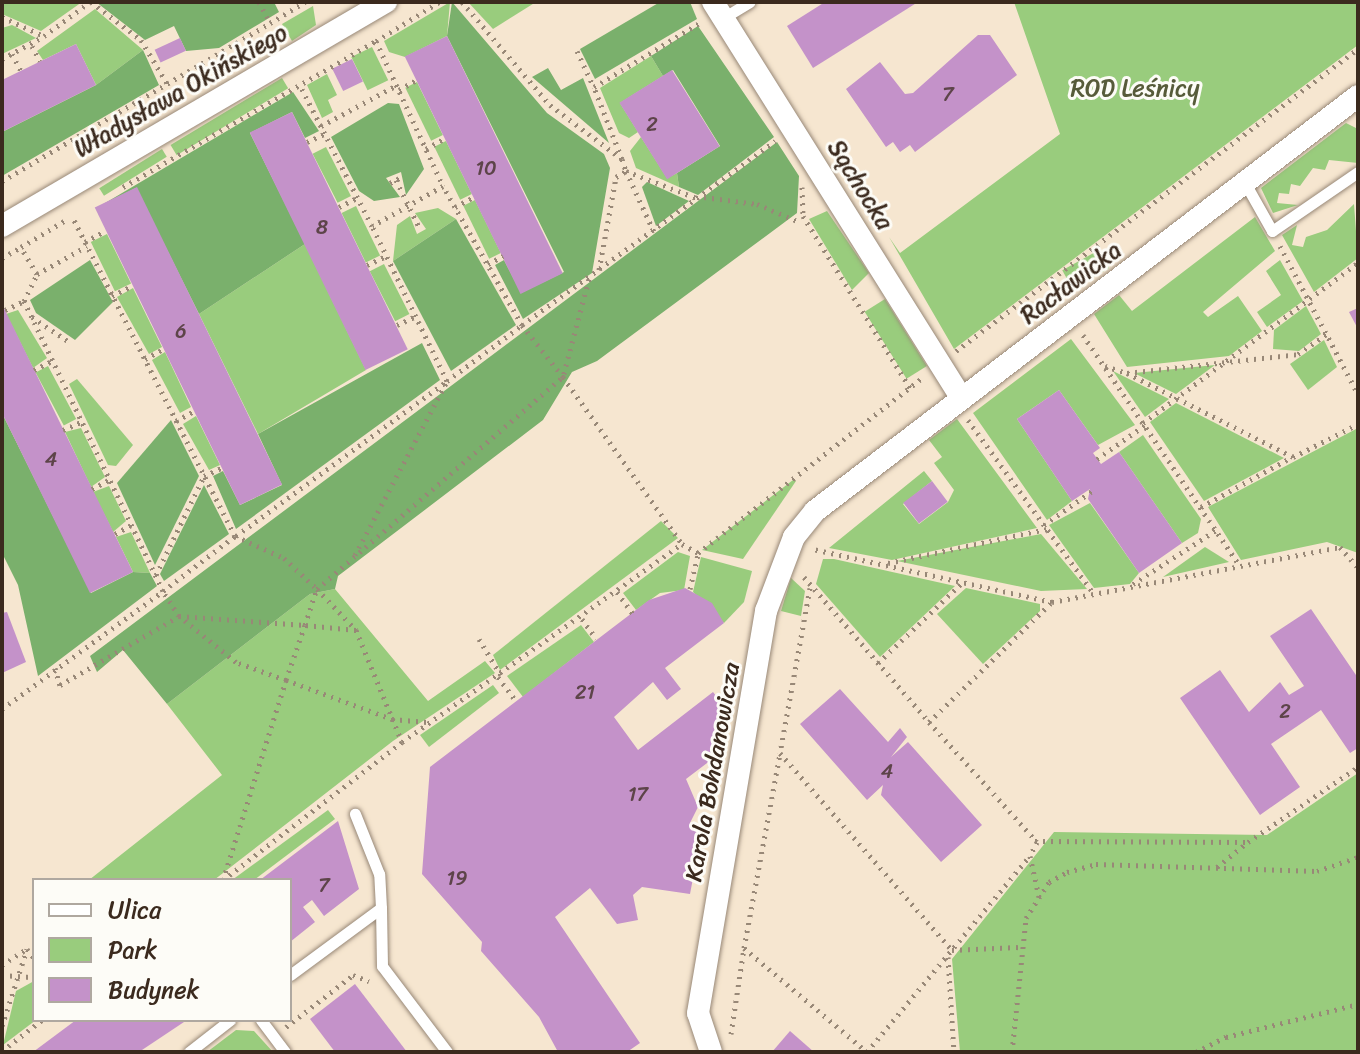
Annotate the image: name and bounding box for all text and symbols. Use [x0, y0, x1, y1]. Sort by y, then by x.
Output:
street label: Władysława Okińskiego [69, 18, 293, 164]
park label: ROD Leśnicy [1071, 75, 1199, 103]
house number: 7 [942, 82, 954, 106]
house number: 2 [646, 112, 658, 136]
street label: Sąchocka [821, 135, 899, 235]
house number: 10 [475, 156, 497, 180]
house number: 8 [316, 215, 328, 239]
street label: Racławicka [1015, 236, 1127, 330]
house number: 6 [175, 319, 187, 343]
house number: 4 [45, 447, 57, 471]
street label: Karola Bohdanowicza [680, 660, 746, 884]
house number: 21 [575, 680, 595, 704]
house number: 2 [1279, 699, 1291, 723]
house number: 4 [881, 759, 893, 783]
house number: 17 [628, 782, 648, 806]
house number: 19 [447, 866, 467, 890]
house number: 7 [318, 873, 330, 897]
legend [32, 878, 292, 1022]
text: Ulica [108, 889, 161, 931]
text: Park [108, 929, 157, 971]
text: Budynek [108, 969, 199, 1011]

